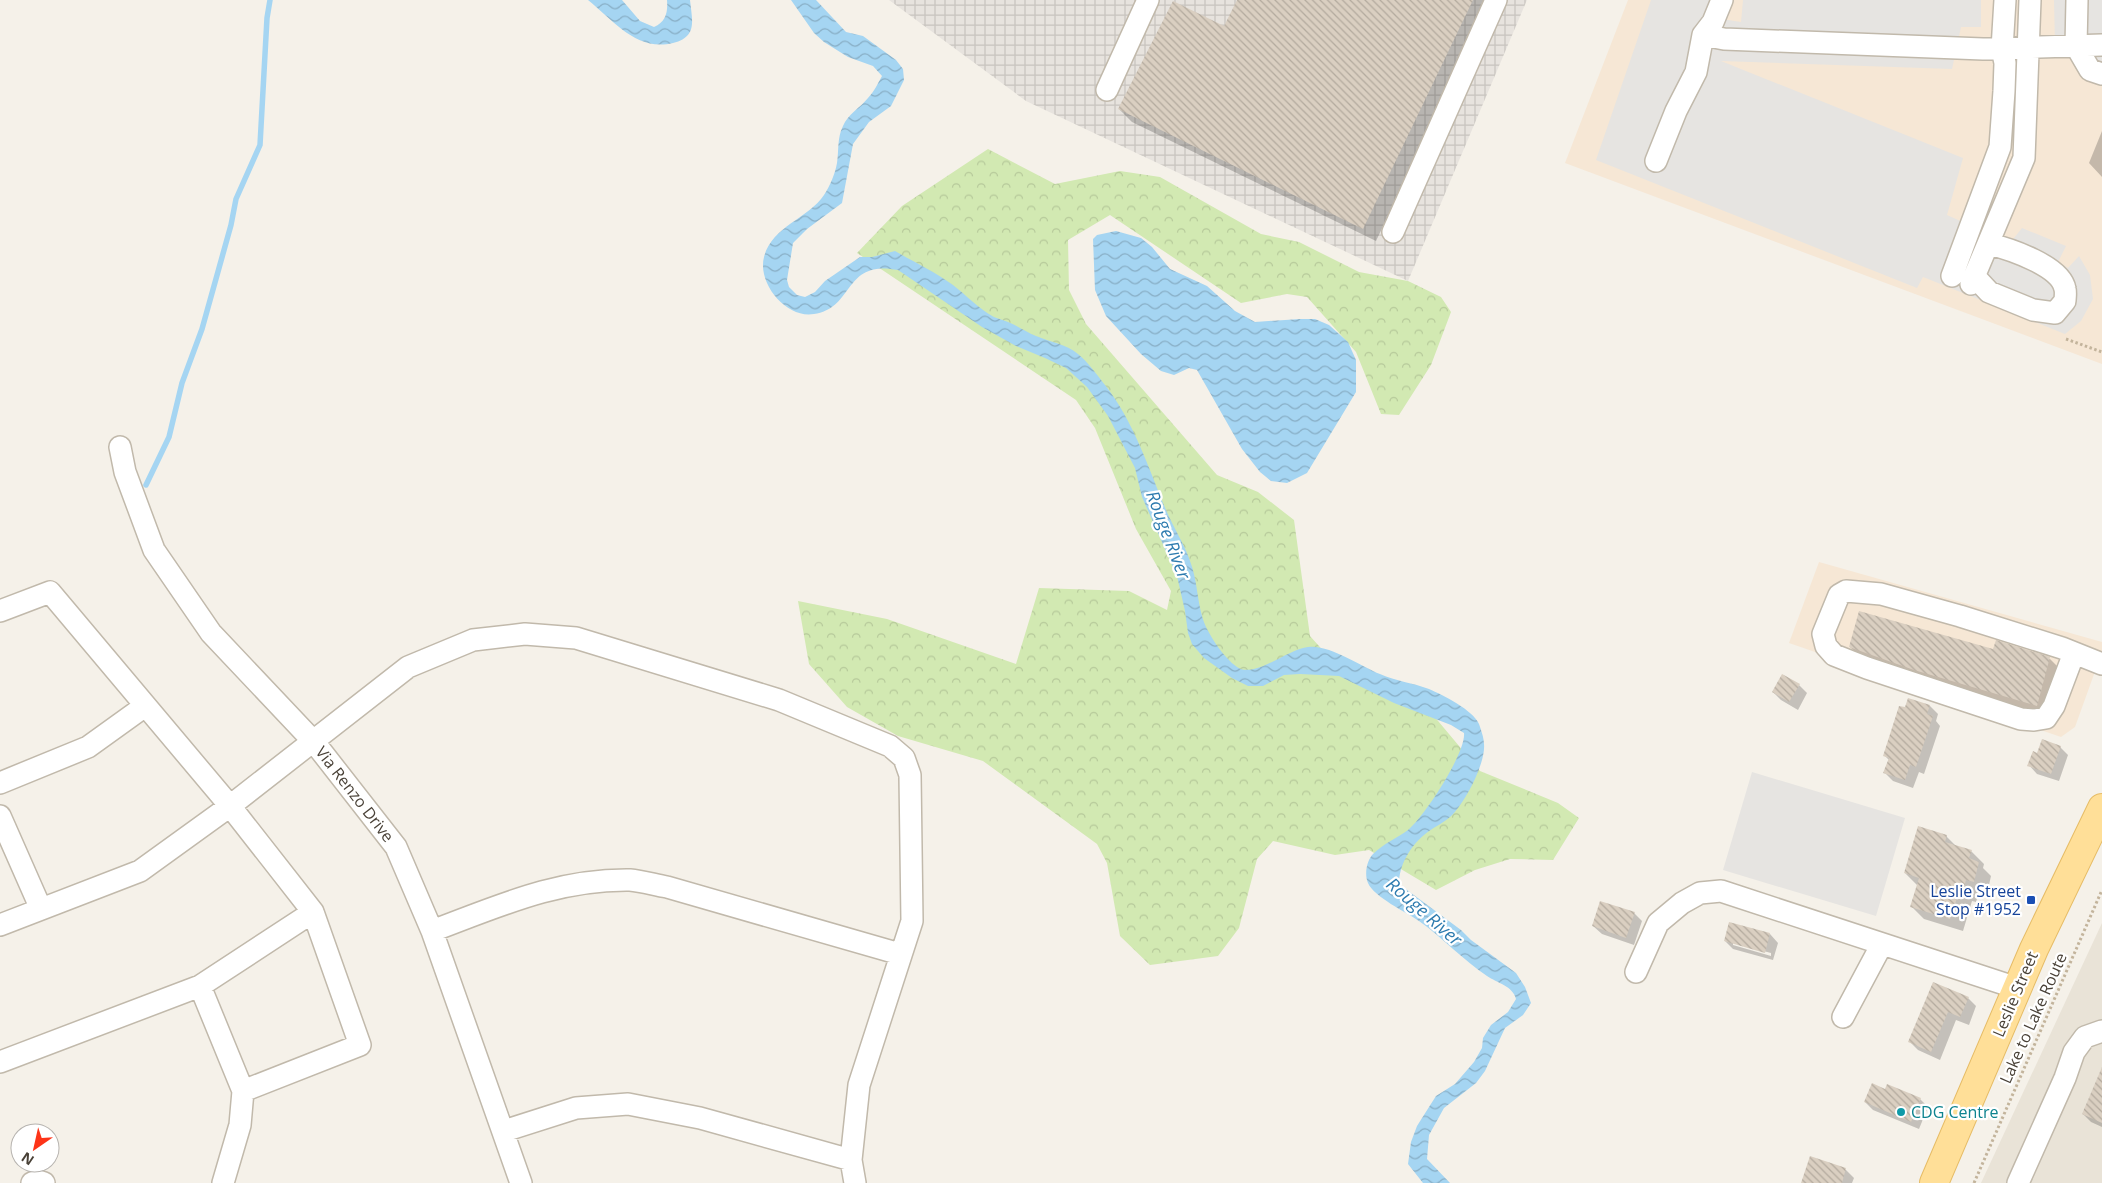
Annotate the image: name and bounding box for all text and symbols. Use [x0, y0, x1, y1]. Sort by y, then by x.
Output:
water label: Rouge River [1141, 487, 1197, 583]
street label: Via Renzo Drive [311, 742, 399, 846]
water label: Rouge River [1382, 872, 1468, 951]
place label: Leslie Street Stop #1952 [1930, 880, 2021, 920]
marker: Leslie Street Stop #1952 [2025, 894, 2037, 906]
street label: Leslie Street [1987, 948, 2043, 1040]
street label: Lake to Lake Route [1994, 949, 2072, 1087]
place label: CDG Centre [1911, 1101, 1999, 1123]
marker: CDG Centre [1895, 1106, 1907, 1118]
north arrow [10, 1123, 60, 1173]
text: N [17, 1148, 37, 1170]

